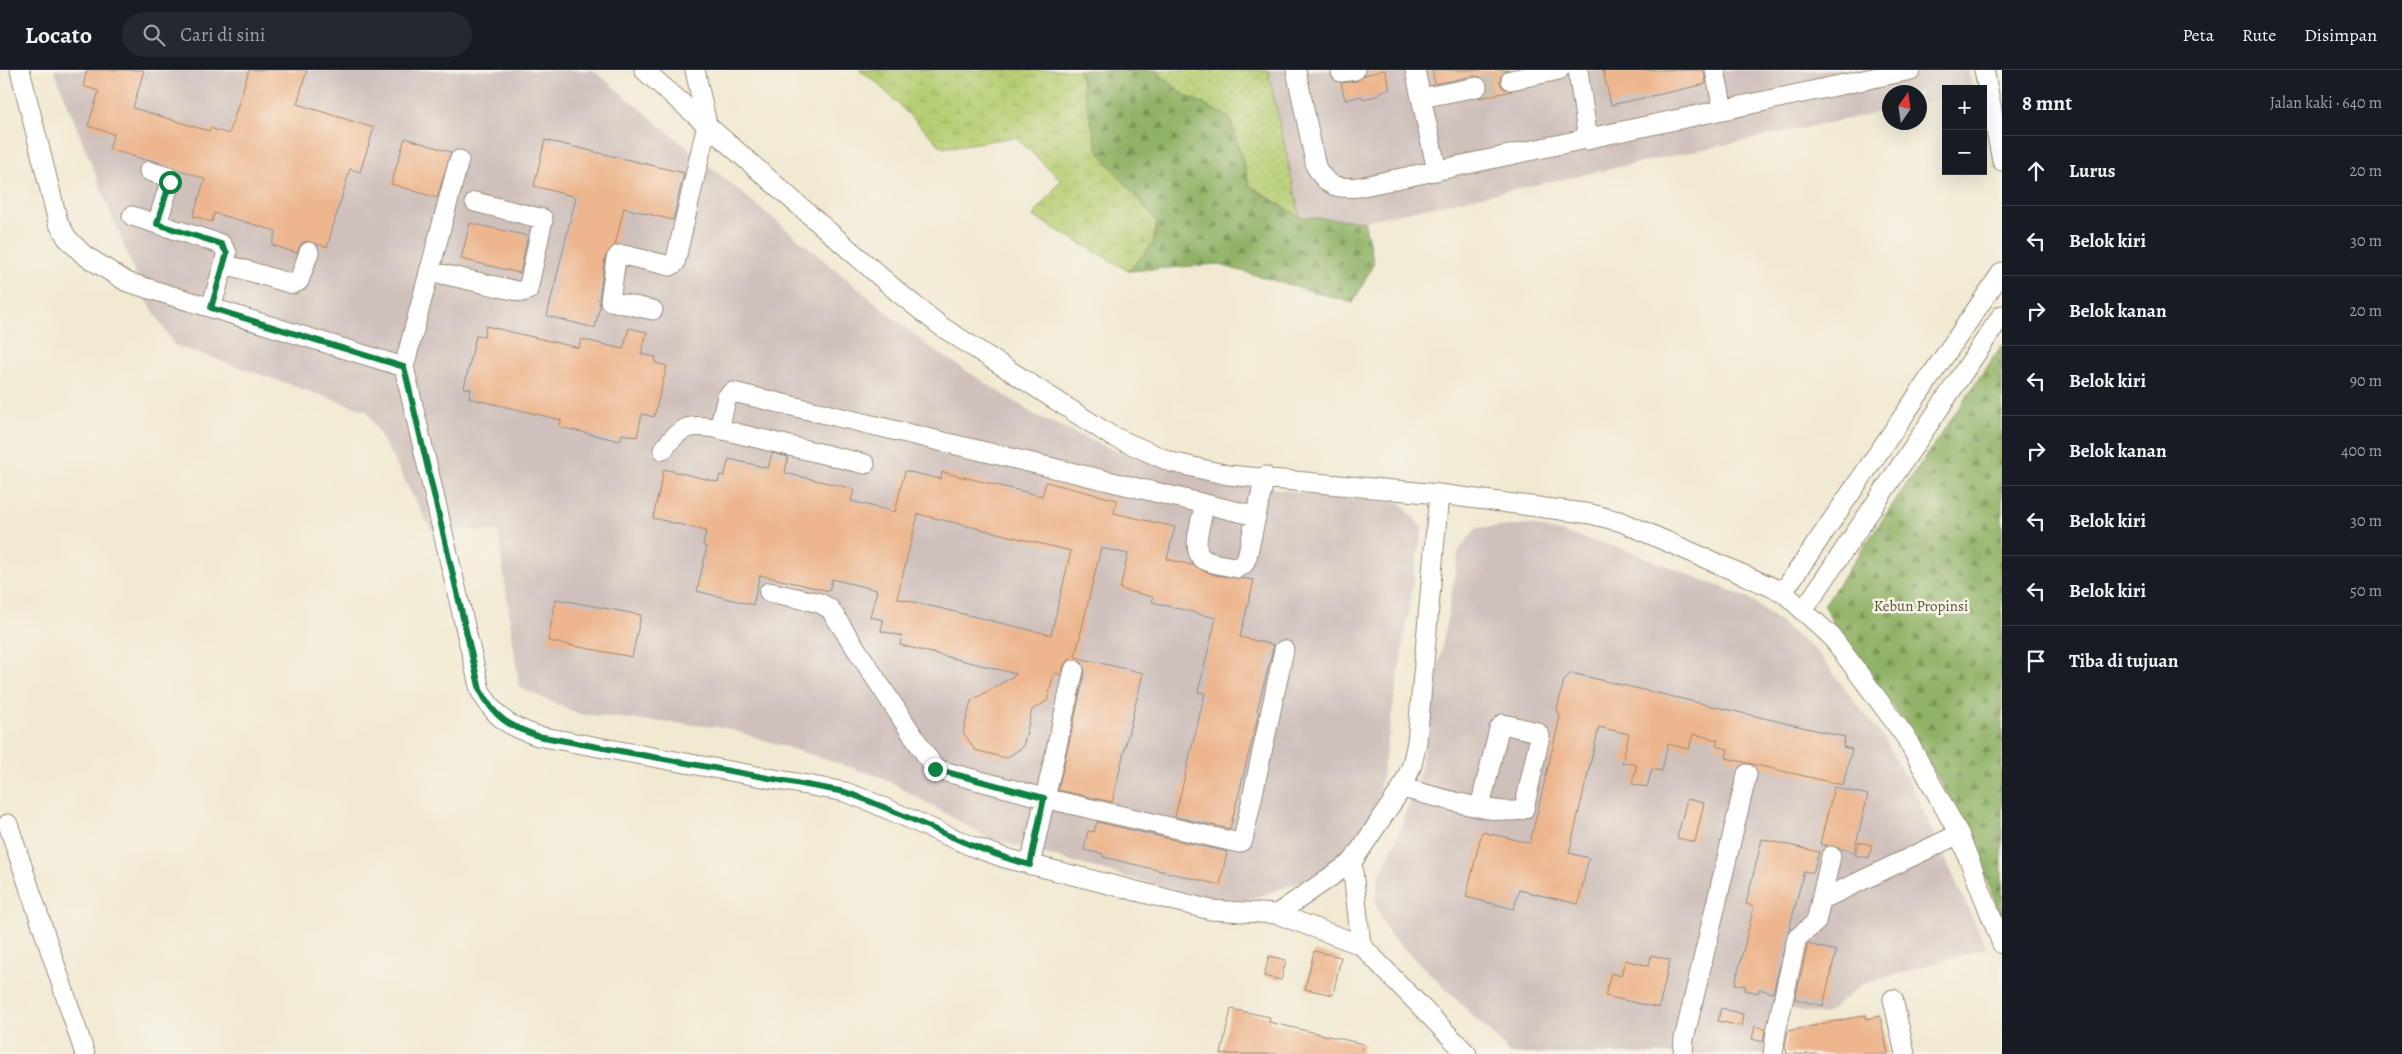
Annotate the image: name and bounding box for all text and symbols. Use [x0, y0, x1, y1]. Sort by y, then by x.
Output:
search box [122, 12, 472, 57]
text: Locato [25, 19, 92, 51]
icon: search [140, 21, 168, 49]
text: Cari di sini [180, 22, 265, 48]
text: Peta [2183, 23, 2214, 47]
text: Rute [2242, 23, 2276, 47]
text: Disimpan [2304, 23, 2377, 47]
north arrow [1882, 85, 1927, 130]
map controls [1942, 85, 1987, 175]
button: + [1942, 85, 1987, 130]
text: 8 mnt [2022, 89, 2072, 117]
text: Jalan kaki · 640 m [2270, 92, 2382, 114]
button: − [1942, 130, 1987, 175]
icon: ahead [2022, 157, 2050, 185]
text: Lurus [2069, 158, 2115, 184]
text: 20 m [2349, 160, 2382, 182]
route start [159, 171, 182, 194]
icon: left [2022, 227, 2050, 255]
text: Belok kiri [2069, 228, 2146, 254]
text: 30 m [2350, 230, 2382, 252]
icon: right [2022, 297, 2050, 325]
text: Belok kanan [2069, 298, 2167, 324]
text: 20 m [2349, 300, 2382, 322]
icon: left [2022, 367, 2050, 395]
text: Belok kiri [2069, 368, 2146, 394]
text: 90 m [2350, 370, 2382, 392]
icon: right [2022, 437, 2050, 465]
text: Belok kanan [2069, 438, 2167, 464]
text: 400 m [2341, 440, 2382, 462]
icon: left [2022, 507, 2050, 535]
text: Belok kiri [2069, 508, 2146, 534]
text: 30 m [2350, 510, 2382, 532]
icon: left [2022, 577, 2050, 605]
text: Belok kiri [2069, 578, 2146, 604]
text: 50 m [2350, 580, 2382, 602]
park label: Kebun Propinsi [1874, 596, 1968, 616]
icon: arrive [2022, 647, 2050, 675]
text: Tiba di tujuan [2069, 648, 2178, 674]
route end [924, 758, 947, 781]

